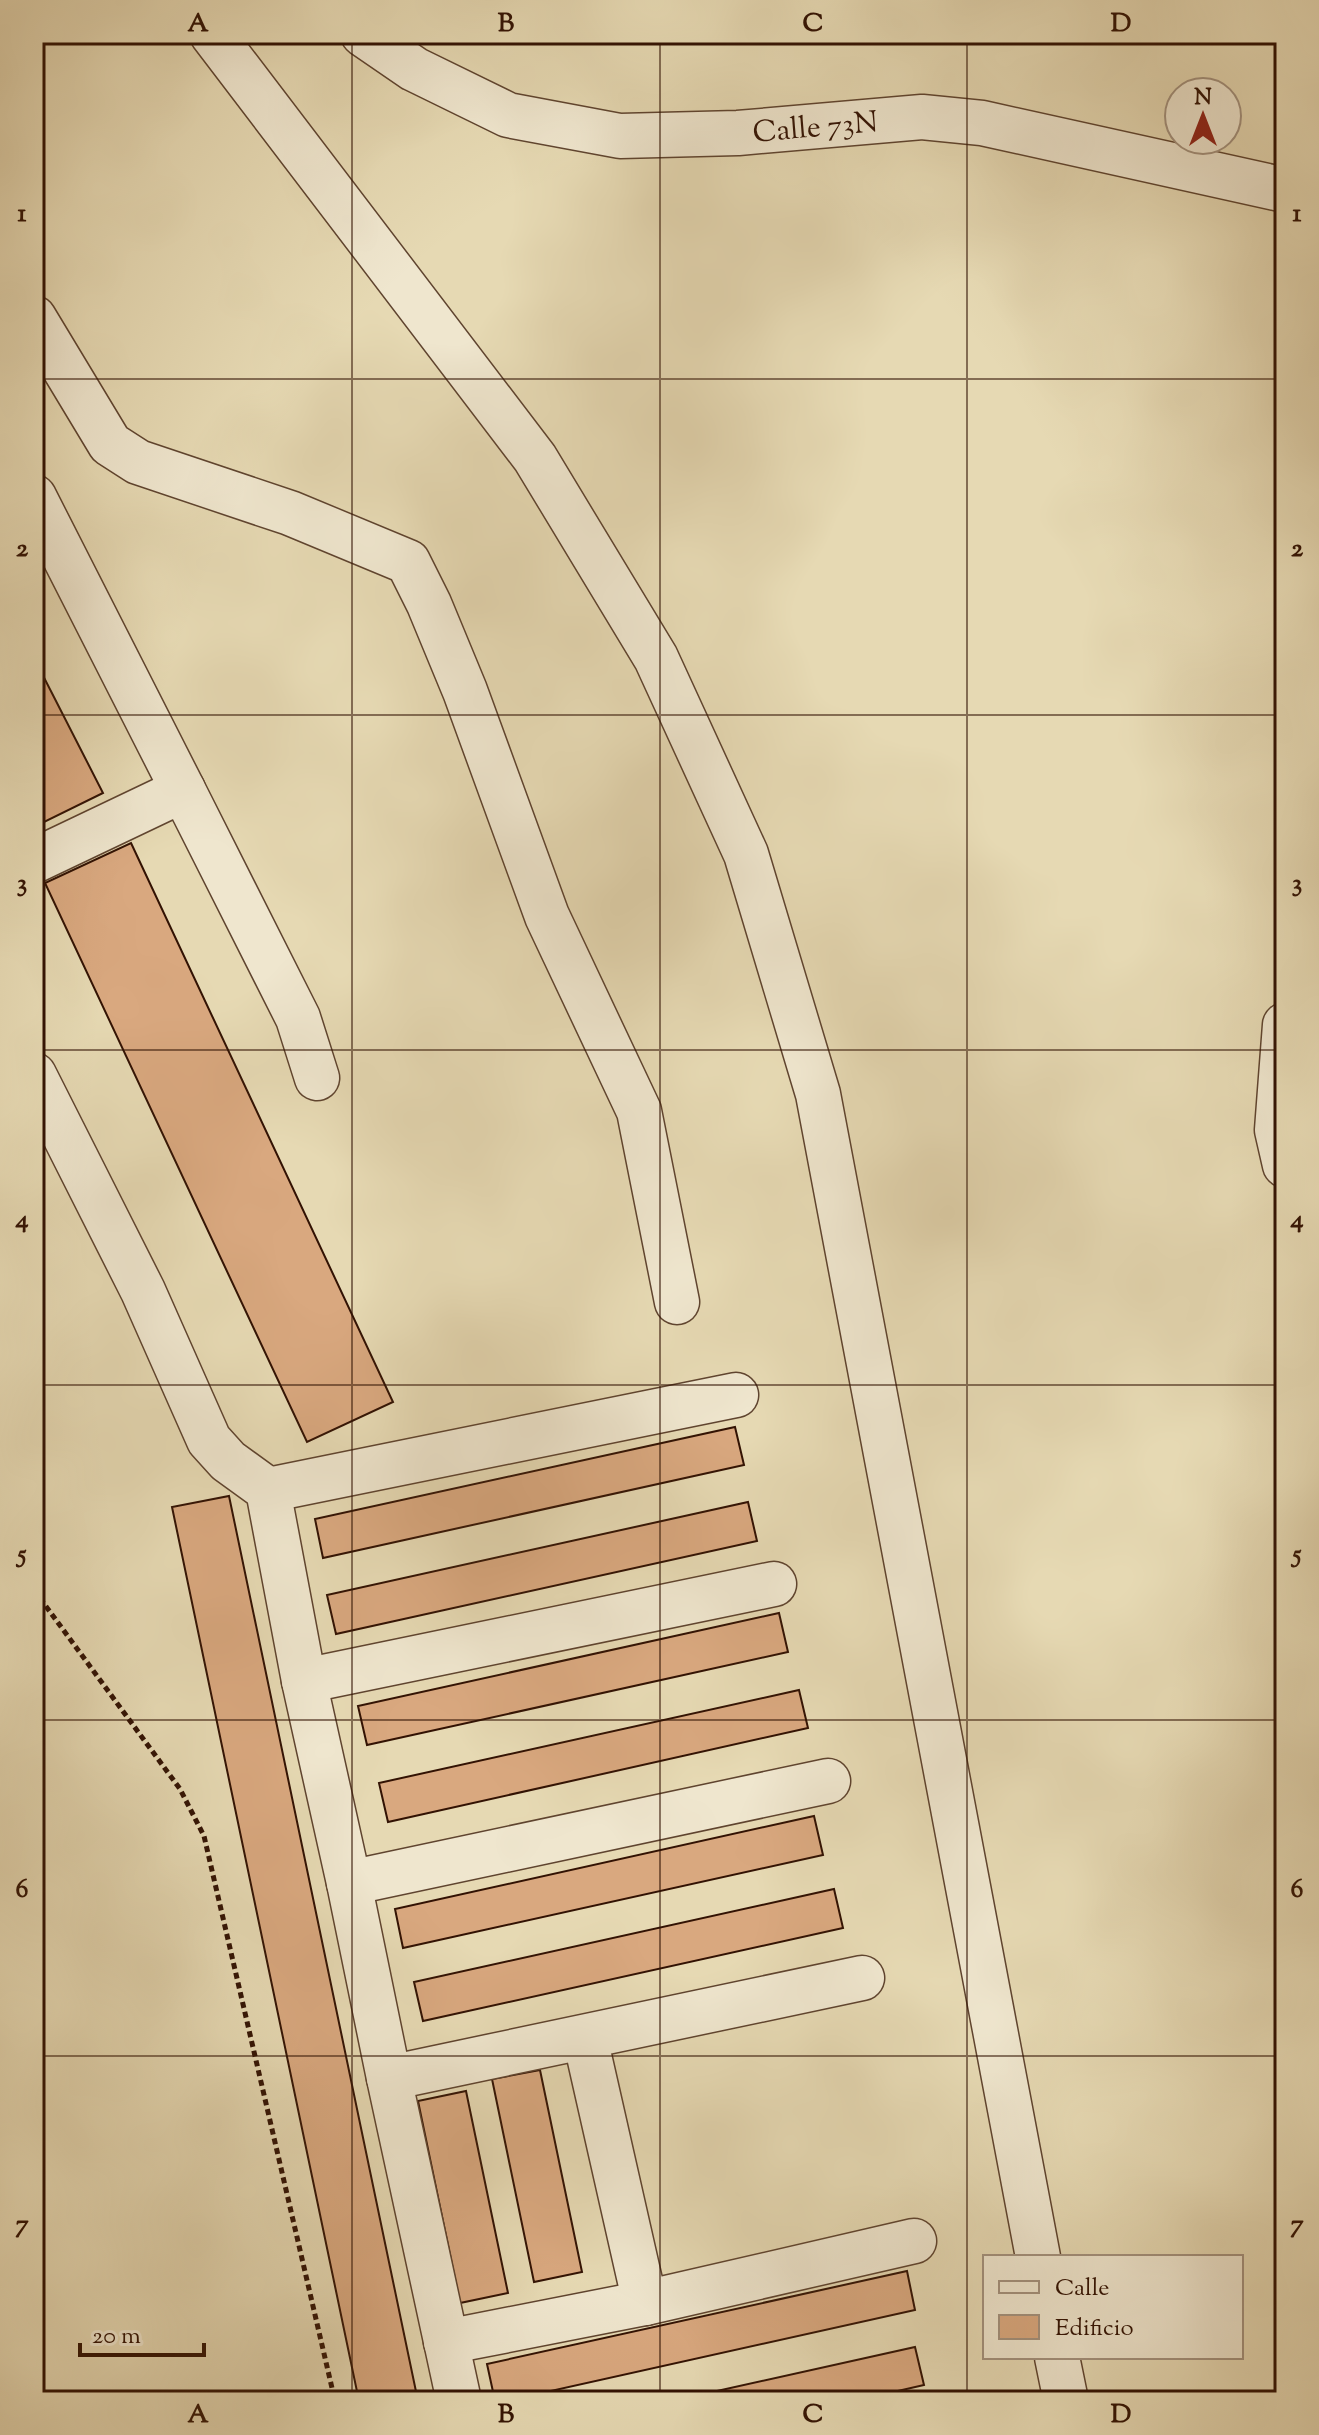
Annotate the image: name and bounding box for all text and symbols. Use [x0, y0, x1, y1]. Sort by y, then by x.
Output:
text: A [187, 6, 209, 43]
text: B [498, 6, 515, 43]
text: C [803, 6, 823, 43]
text: D [1111, 6, 1131, 43]
north arrow [1163, 76, 1243, 156]
text: N [1194, 83, 1212, 115]
street label: Calle 73N [751, 102, 880, 156]
text: 1 [18, 196, 27, 233]
text: 1 [1293, 196, 1302, 233]
text: 2 [16, 531, 29, 568]
text: 2 [1291, 531, 1304, 568]
text: 3 [17, 866, 27, 903]
text: 3 [1292, 866, 1302, 903]
text: 4 [14, 1202, 29, 1239]
text: 4 [1289, 1202, 1304, 1239]
text: 5 [16, 1537, 27, 1574]
text: 5 [1291, 1537, 1302, 1574]
text: 6 [16, 1872, 29, 1909]
text: 6 [1291, 1872, 1304, 1909]
text: 7 [15, 2207, 29, 2244]
text: 7 [1290, 2207, 1304, 2244]
legend [983, 2255, 1243, 2359]
text: Calle [1055, 2272, 1109, 2306]
scale bar [80, 2307, 204, 2357]
text: Edificio [1055, 2312, 1134, 2346]
text: 20 m [92, 2320, 141, 2354]
text: A [187, 2397, 209, 2434]
text: B [498, 2397, 515, 2434]
text: C [803, 2397, 823, 2434]
text: D [1111, 2397, 1131, 2434]

